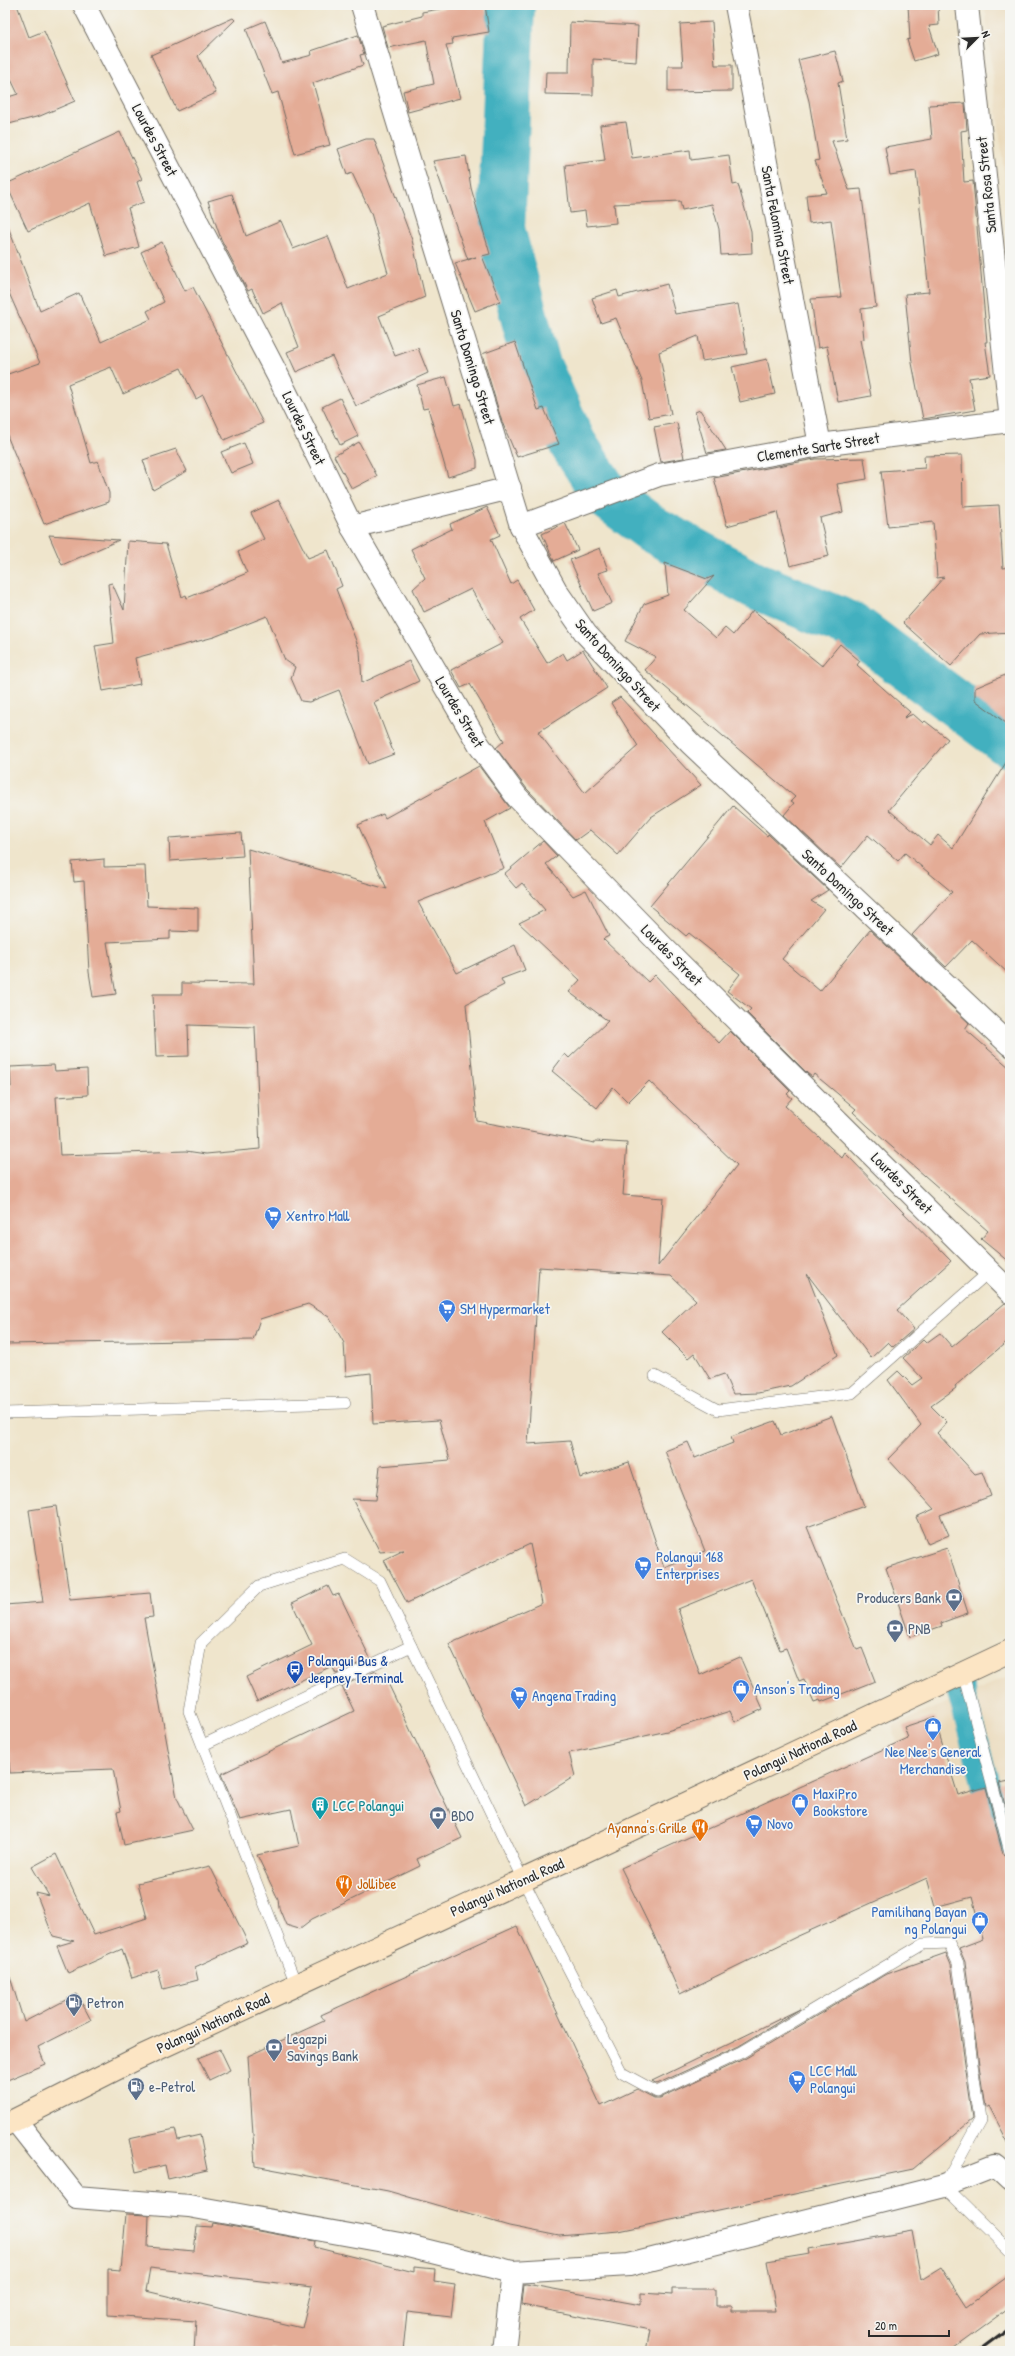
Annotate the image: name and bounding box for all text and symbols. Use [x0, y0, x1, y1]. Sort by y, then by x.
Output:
north arrow [957, 18, 997, 58]
text: N [979, 28, 994, 40]
street label: Lourdes Street [127, 100, 183, 181]
street label: Santa Rosa Street [970, 135, 1002, 234]
street label: Santa Felomina Street [756, 164, 800, 287]
street label: Santo Domingo Street [446, 307, 501, 428]
street label: Lourdes Street [277, 388, 331, 469]
street label: Clemente Sarte Street [755, 427, 882, 467]
street label: Santo Domingo Street [570, 614, 666, 717]
street label: Lourdes Street [431, 673, 490, 752]
street label: Santo Domingo Street [797, 844, 899, 941]
street label: Lourdes Street [637, 920, 708, 991]
street label: Lourdes Street [867, 1148, 938, 1219]
supermarket icon: Xentro Mall [263, 1205, 283, 1230]
place label: Xentro Mall [286, 1205, 350, 1226]
supermarket icon: SM Hypermarket [437, 1298, 457, 1323]
place label: SM Hypermarket [460, 1298, 551, 1319]
place label: Polangui 168 Enterprises [656, 1546, 723, 1584]
supermarket icon: Polangui 168 Enterprises [633, 1555, 653, 1580]
place label: Producers Bank [857, 1587, 941, 1608]
bank icon: Producers Bank [944, 1587, 964, 1612]
bank icon: PNB [885, 1618, 905, 1643]
place label: PNB [908, 1618, 931, 1639]
place label: Polangui Bus & Jeepney Terminal [308, 1650, 403, 1688]
bus stop icon: Polangui Bus & Jeepney Terminal [285, 1659, 305, 1684]
shop icon: Anson's Trading [731, 1678, 751, 1703]
place label: Anson's Trading [754, 1678, 840, 1699]
supermarket icon: Angena Trading [509, 1685, 529, 1710]
place label: Angena Trading [532, 1685, 617, 1706]
street label: Polangui National Road [740, 1715, 860, 1785]
shop icon: Nee Nee's General Merchandise [923, 1716, 943, 1741]
place label: Nee Nee's General Merchandise [885, 1741, 981, 1779]
place label: MaxiPro Bookstore [813, 1783, 868, 1821]
shop icon: MaxiPro Bookstore [790, 1792, 810, 1817]
building icon: LCC Polangui [310, 1795, 330, 1820]
place label: LCC Polangui [333, 1795, 404, 1816]
bank icon: BDO [428, 1805, 448, 1830]
place label: BDO [451, 1805, 474, 1826]
supermarket icon: Novo [744, 1813, 764, 1838]
place label: Novo [767, 1813, 793, 1834]
place label: Ayanna's Grille [608, 1817, 687, 1838]
restaurant icon: Ayanna's Grille [690, 1817, 710, 1842]
street label: Polangui National Road [447, 1852, 567, 1922]
restaurant icon: Jollibee [334, 1873, 354, 1898]
place label: Jollibee [357, 1873, 397, 1894]
place label: Pamilihang Bayan ng Polangui [871, 1901, 967, 1939]
shop icon: Pamilihang Bayan ng Polangui [970, 1910, 990, 1935]
street label: Polangui National Road [153, 1988, 273, 2058]
fuel station icon: Petron [64, 1992, 84, 2017]
place label: Petron [87, 1992, 124, 2013]
place label: Legazpi Savings Bank [287, 2028, 358, 2066]
bank icon: Legazpi Savings Bank [264, 2037, 284, 2062]
place label: LCC Mall Polangui [810, 2060, 857, 2098]
supermarket icon: LCC Mall Polangui [787, 2069, 807, 2094]
fuel station icon: e-Petrol [126, 2076, 146, 2101]
place label: e-Petrol [149, 2076, 195, 2097]
scale bar [869, 2312, 949, 2338]
text: 20 m [875, 2317, 897, 2334]

